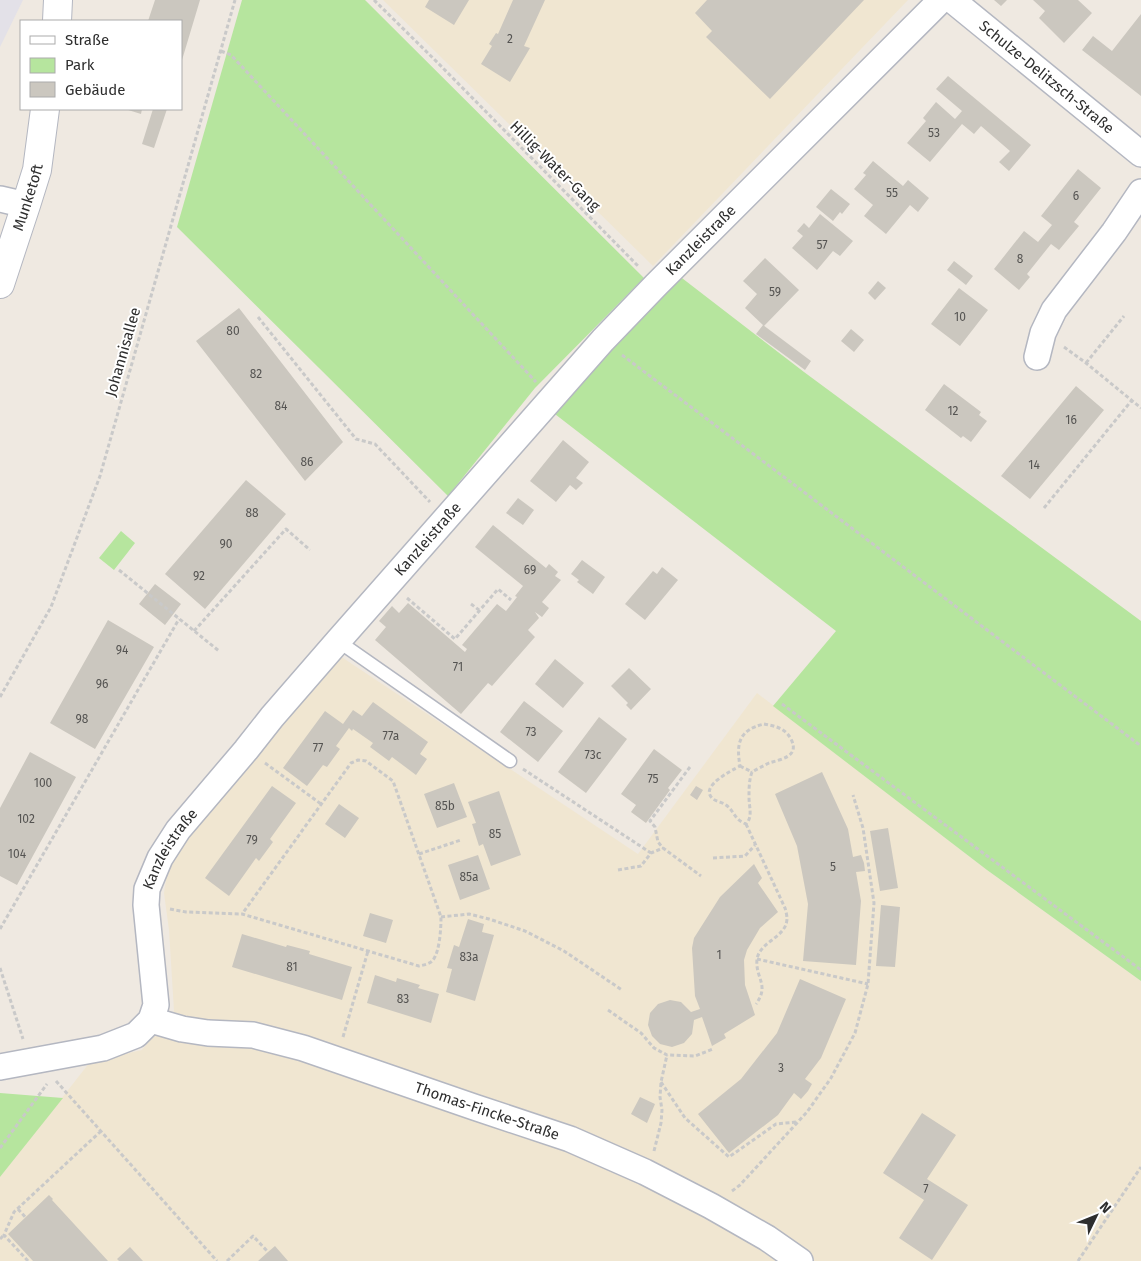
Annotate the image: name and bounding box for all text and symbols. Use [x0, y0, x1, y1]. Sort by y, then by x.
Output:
street label: Schulze-Delitzsch-Straße [975, 17, 1118, 137]
legend [20, 20, 182, 110]
text: Straße [65, 31, 109, 49]
house number: 2 [507, 32, 513, 46]
text: Park [65, 56, 95, 74]
text: Gebäude [65, 81, 125, 99]
street label: Hillig-Water-Gang [506, 117, 604, 215]
house number: 53 [928, 126, 940, 140]
street label: Munketoft [9, 162, 47, 233]
house number: 55 [886, 186, 898, 200]
house number: 6 [1073, 189, 1079, 203]
street label: Kanzleistraße [662, 201, 740, 279]
house number: 57 [816, 238, 828, 252]
house number: 8 [1017, 252, 1024, 266]
house number: 59 [769, 285, 781, 299]
street label: Johannisallee [102, 305, 144, 399]
house number: 10 [954, 310, 966, 324]
house number: 80 [226, 324, 240, 338]
house number: 82 [250, 367, 262, 381]
house number: 84 [275, 399, 288, 413]
house number: 12 [947, 404, 959, 418]
house number: 16 [1065, 413, 1077, 427]
house number: 86 [300, 455, 314, 469]
house number: 14 [1028, 458, 1040, 472]
street label: Kanzleistraße [391, 499, 465, 580]
house number: 88 [245, 506, 259, 520]
house number: 90 [220, 537, 233, 551]
house number: 69 [524, 563, 536, 577]
house number: 92 [193, 569, 205, 583]
house number: 94 [116, 643, 129, 657]
house number: 71 [453, 660, 463, 674]
house number: 96 [96, 677, 108, 691]
house number: 98 [76, 712, 89, 726]
house number: 73 [525, 725, 537, 739]
house number: 77a [383, 729, 399, 743]
house number: 77 [313, 741, 323, 755]
house number: 73c [585, 748, 602, 762]
house number: 75 [647, 772, 659, 786]
house number: 100 [34, 776, 53, 790]
house number: 85b [435, 799, 455, 813]
street label: Kanzleistraße [139, 805, 201, 892]
house number: 102 [17, 812, 35, 826]
house number: 85 [489, 827, 501, 841]
house number: 79 [246, 833, 258, 847]
house number: 104 [8, 847, 27, 861]
house number: 5 [830, 860, 836, 874]
house number: 85a [459, 870, 479, 884]
house number: 1 [716, 948, 722, 962]
house number: 83a [459, 950, 479, 964]
house number: 81 [286, 960, 298, 974]
house number: 83 [397, 992, 409, 1006]
house number: 3 [778, 1061, 784, 1075]
street label: Thomas-Fincke-Straße [413, 1078, 562, 1144]
house number: 7 [923, 1182, 929, 1196]
north arrow [1071, 1191, 1121, 1241]
text: N [1096, 1198, 1115, 1217]

